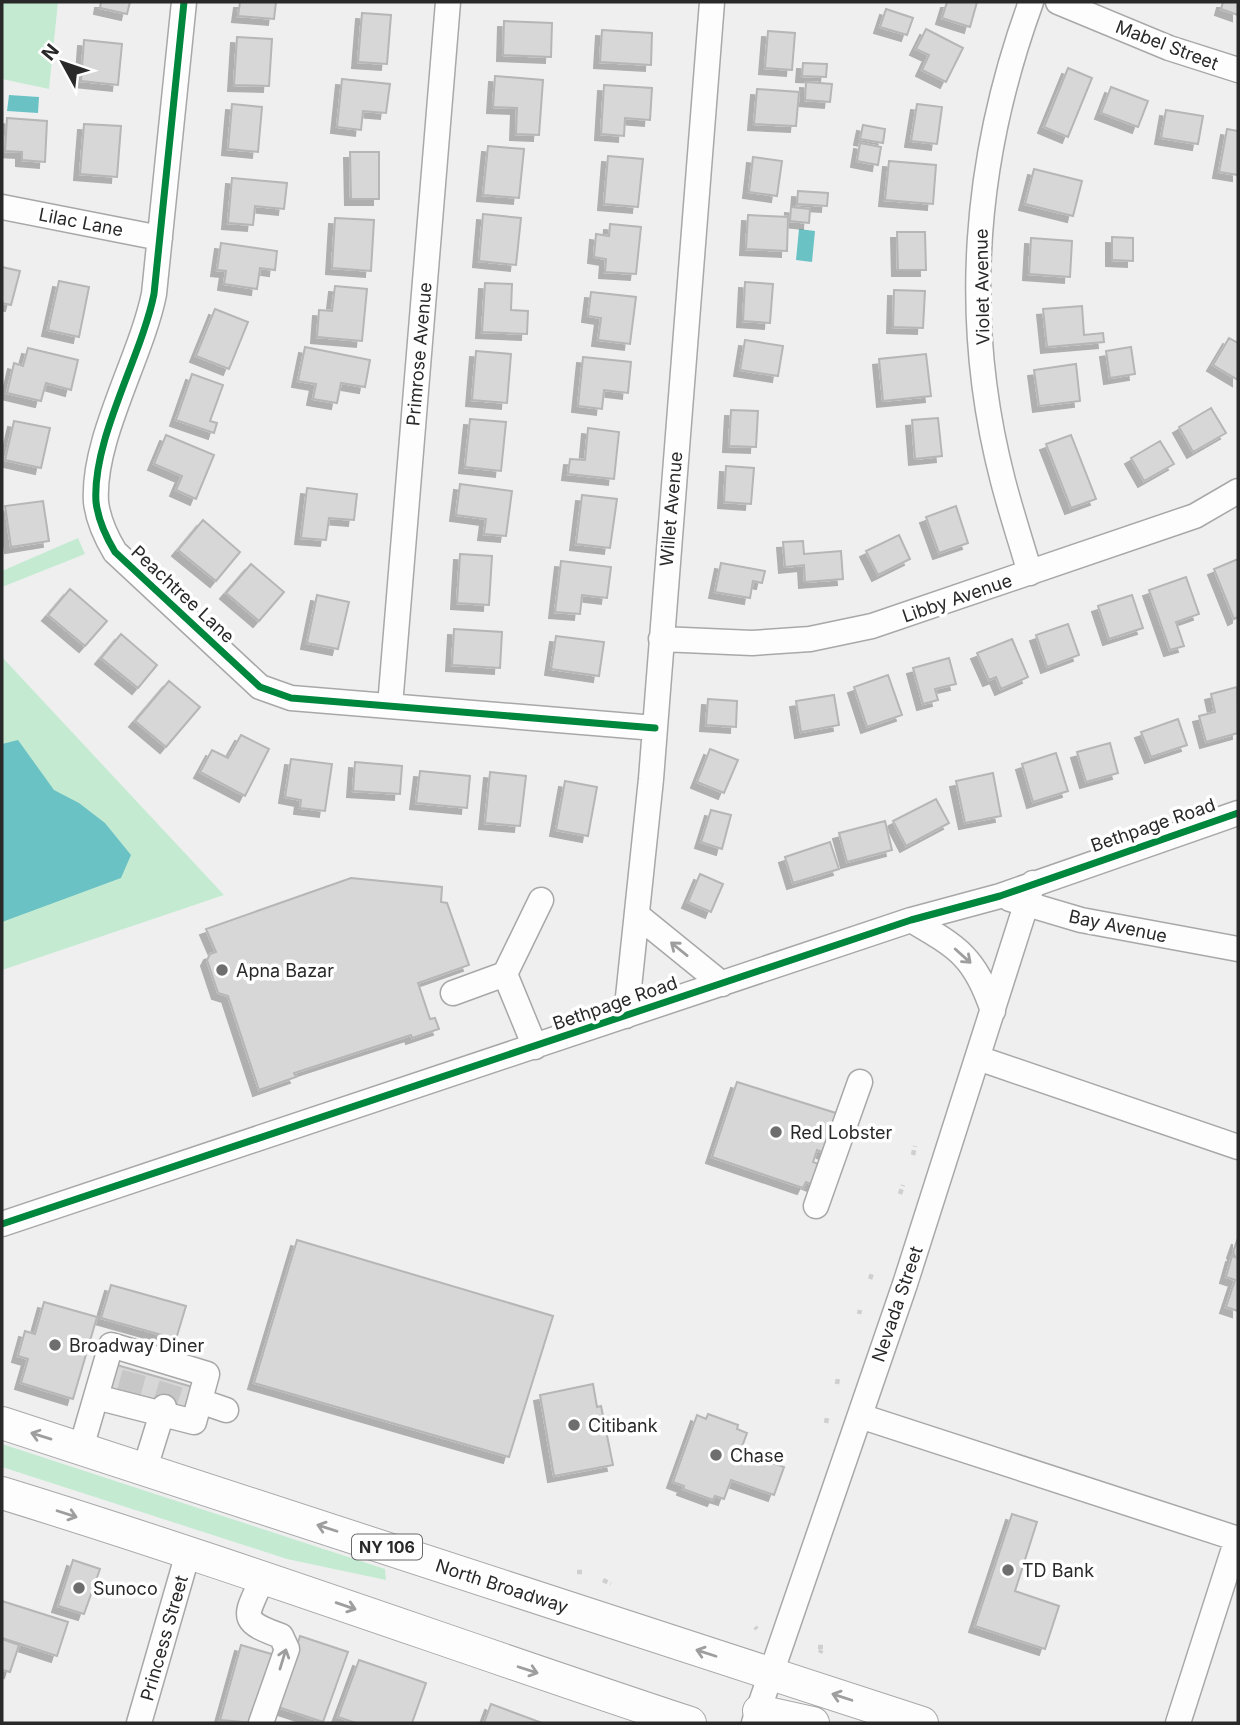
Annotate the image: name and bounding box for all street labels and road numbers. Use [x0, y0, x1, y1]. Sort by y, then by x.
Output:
street label: Mabel Street [1113, 16, 1221, 74]
street label: Lilac Lane [37, 204, 125, 240]
street label: Violet Avenue [970, 229, 994, 345]
street label: Primrose Avenue [402, 281, 436, 427]
street label: Willet Avenue [656, 451, 686, 567]
street label: Peachtree Lane [127, 541, 239, 647]
street label: Libby Avenue [899, 569, 1015, 627]
street label: Bethpage Road [1088, 794, 1218, 856]
street label: Bay Avenue [1067, 905, 1169, 947]
street label: Bethpage Road [550, 972, 680, 1034]
street label: Nevada Street [867, 1243, 927, 1365]
road number: NY 106 [352, 1534, 422, 1560]
street label: North Broadway [433, 1555, 571, 1617]
street label: Princess Street [136, 1573, 192, 1703]

